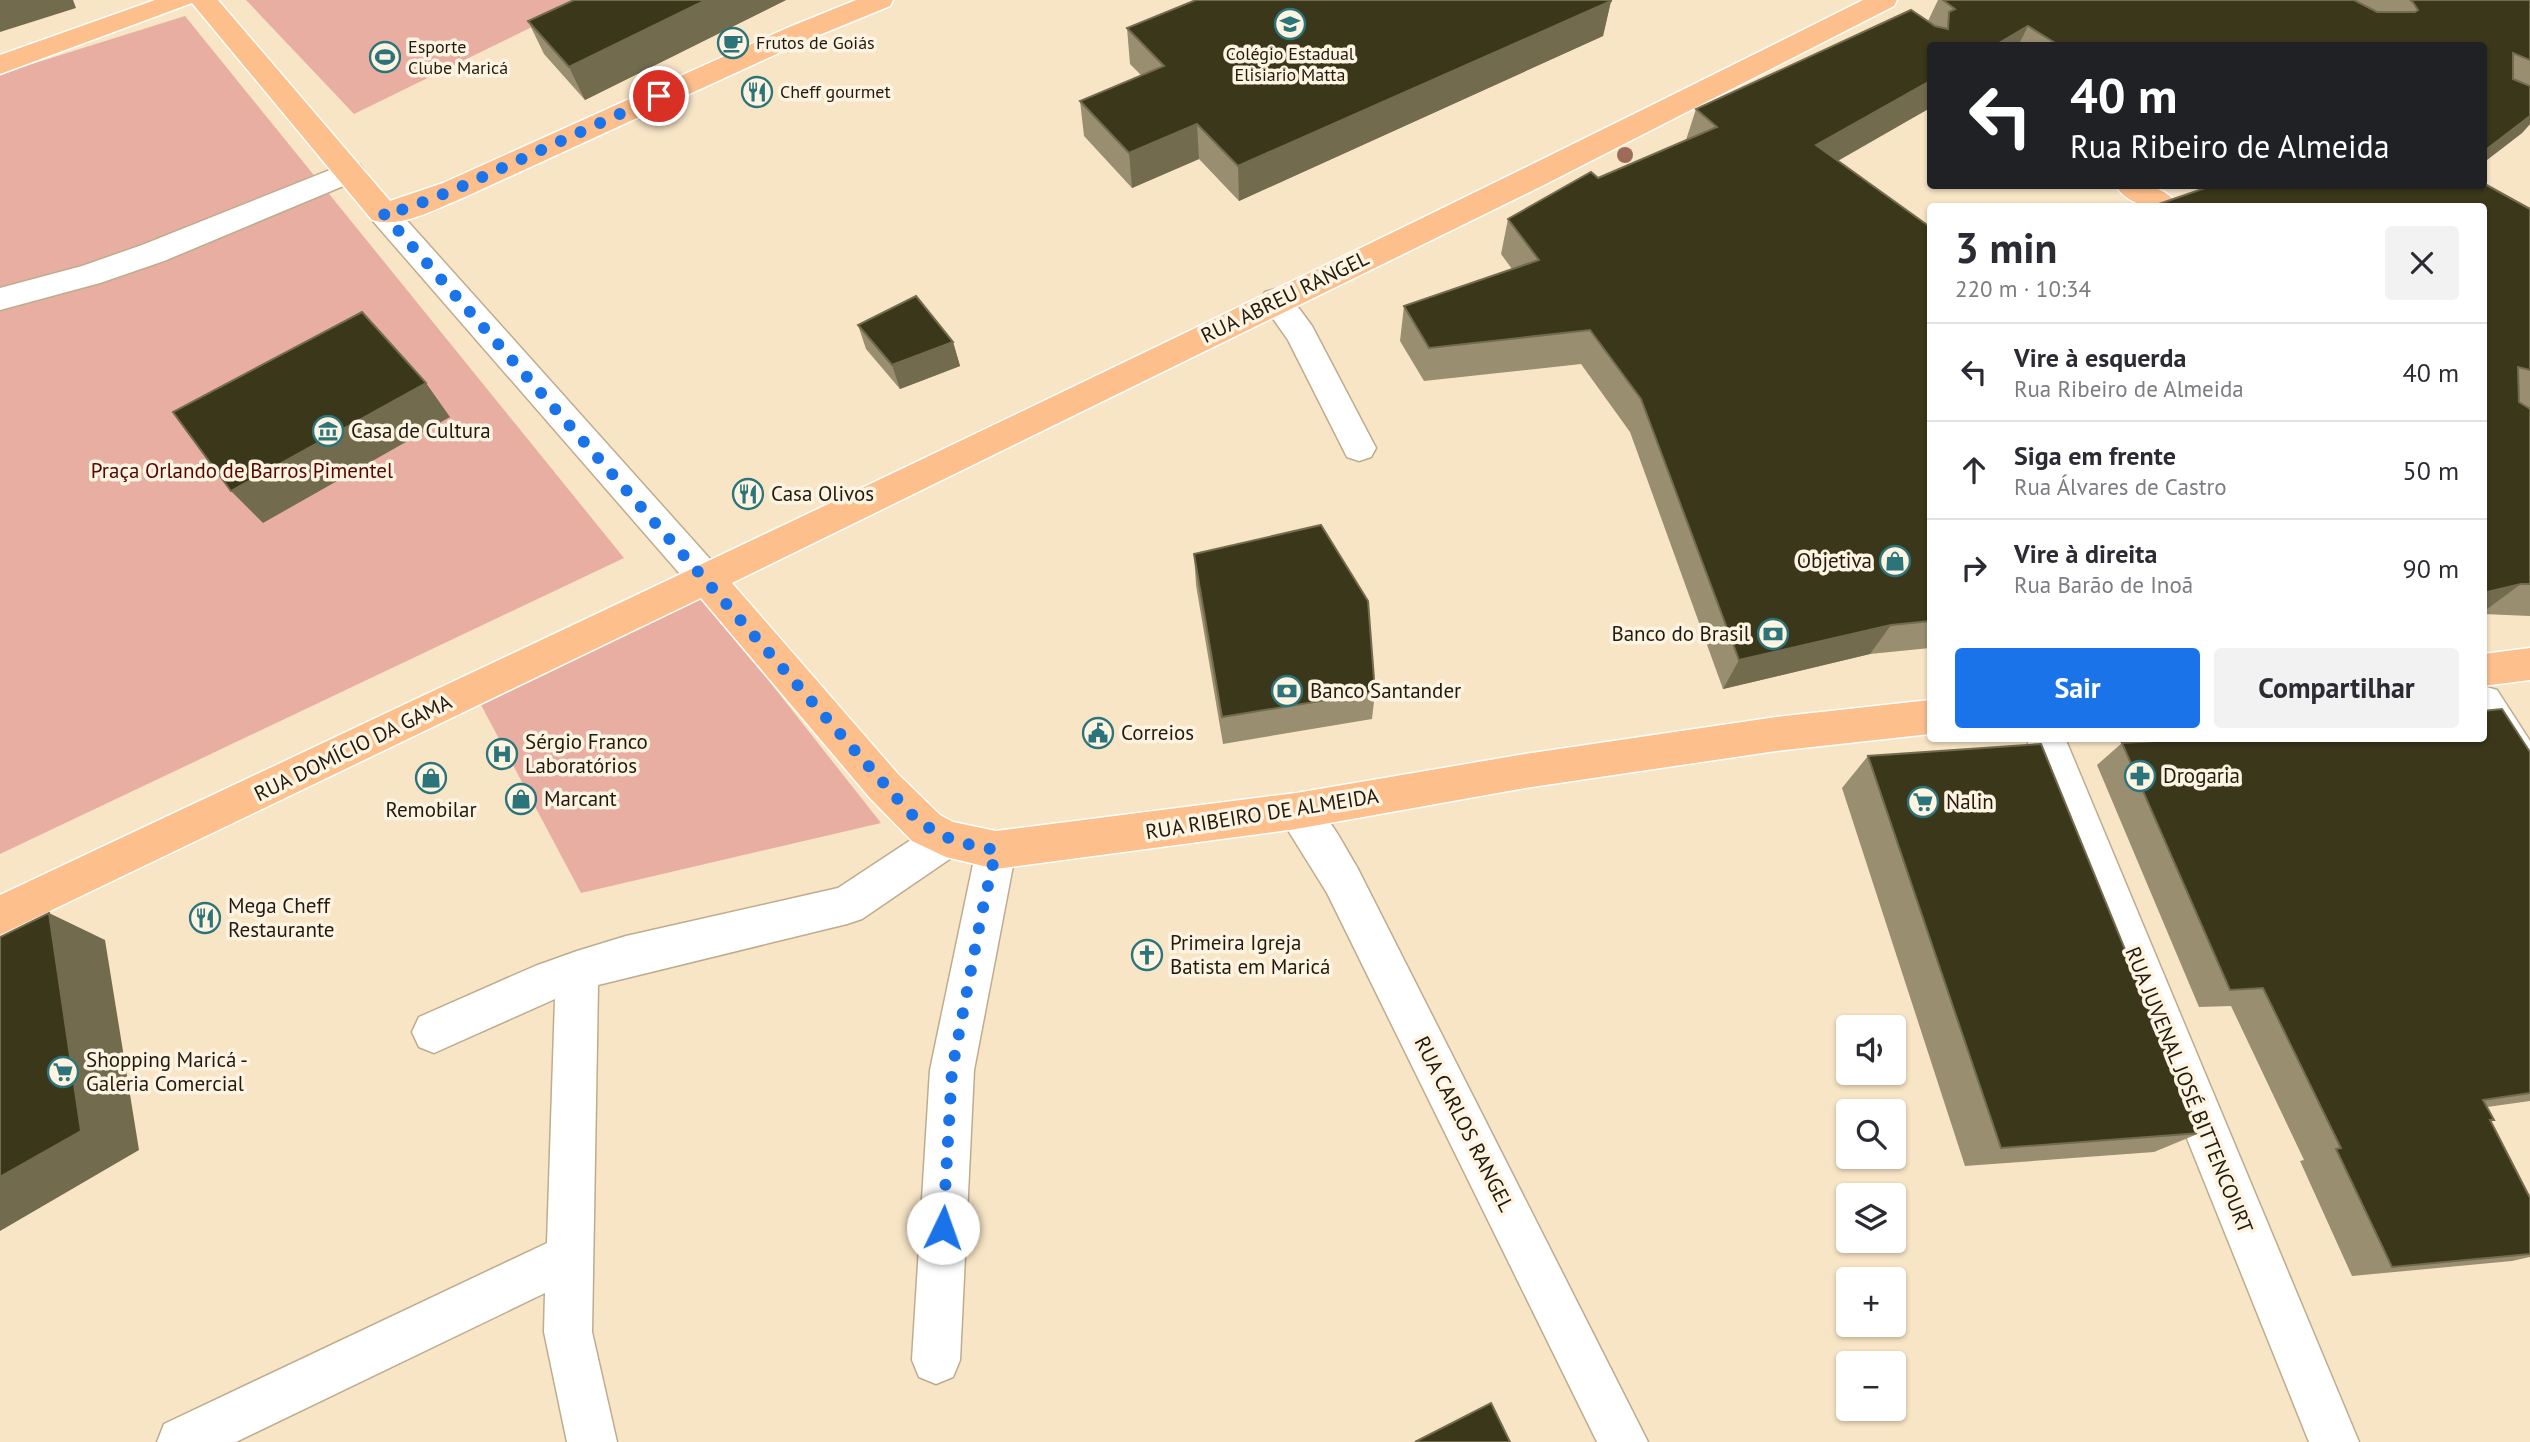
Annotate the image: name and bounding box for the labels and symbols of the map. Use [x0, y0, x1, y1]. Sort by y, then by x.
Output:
school or university icon: Colégio Estadual Elisiario Matta [1273, 7, 1307, 41]
cafe icon: Frutos de Goiás [716, 26, 750, 60]
place label: Frutos de Goiás [756, 31, 875, 54]
place label: Esporte Clube Maricá [408, 35, 508, 79]
sports icon: Esporte Clube Maricá [368, 40, 402, 74]
place label: Colégio Estadual Elisiario Matta [1226, 42, 1355, 86]
pin [629, 66, 689, 126]
restaurant icon: Cheff gourmet [740, 75, 774, 109]
place label: Cheff gourmet [780, 80, 891, 103]
street label: RUA ABREU RANGEL [1196, 244, 1373, 349]
museum icon: Casa de Cultura [311, 414, 345, 448]
place label: Casa de Cultura [351, 417, 491, 444]
park label: Praça Orlando de Barros Pimentel [91, 457, 393, 484]
restaurant icon: Casa Olivos [731, 477, 765, 511]
place label: Casa Olivos [771, 480, 874, 507]
shop icon: Objetiva [1878, 544, 1912, 578]
place label: Objetiva [1797, 547, 1872, 574]
bank icon: Banco do Brasil [1756, 617, 1790, 651]
place label: Banco do Brasil [1611, 620, 1750, 647]
bank icon: Banco Santander [1270, 674, 1304, 708]
place label: Banco Santander [1310, 677, 1461, 704]
street label: RUA DOMÍCIO DA GAMA [250, 688, 457, 807]
public building icon: Correios [1081, 716, 1115, 750]
place label: Correios [1121, 719, 1194, 746]
place label: Sérgio Franco Laboratórios [525, 728, 648, 779]
hospital icon: Sérgio Franco Laboratórios [485, 737, 519, 771]
pharmacy icon: Drogaria [2123, 759, 2157, 793]
shop icon: Remobilar [414, 761, 448, 795]
place label: Drogaria [2163, 762, 2240, 789]
shop icon: Marcant [504, 782, 538, 816]
street label: RUA RIBEIRO DE ALMEIDA [1143, 782, 1381, 845]
place label: Marcant [544, 785, 617, 812]
supermarket icon: Nalin [1906, 785, 1940, 819]
place label: Nalin [1946, 788, 1994, 815]
place label: Remobilar [385, 796, 477, 823]
place label: Mega Cheff Restaurante [228, 892, 334, 943]
restaurant icon: Mega Cheff Restaurante [188, 901, 222, 935]
place label: Primeira Igreja Batista em Maricá [1170, 929, 1330, 980]
church icon: Primeira Igreja Batista em Maricá [1130, 938, 1164, 972]
street label: RUA JUVENAL JOSÉ BITTENCOURT [2120, 943, 2260, 1237]
street label: RUA CARLOS RANGEL [1409, 1032, 1520, 1216]
place label: Shopping Maricá - Galeria Comercial [86, 1046, 248, 1097]
supermarket icon: Shopping Maricá - Galeria Comercial [46, 1055, 80, 1089]
position arrow [906, 1191, 980, 1265]

